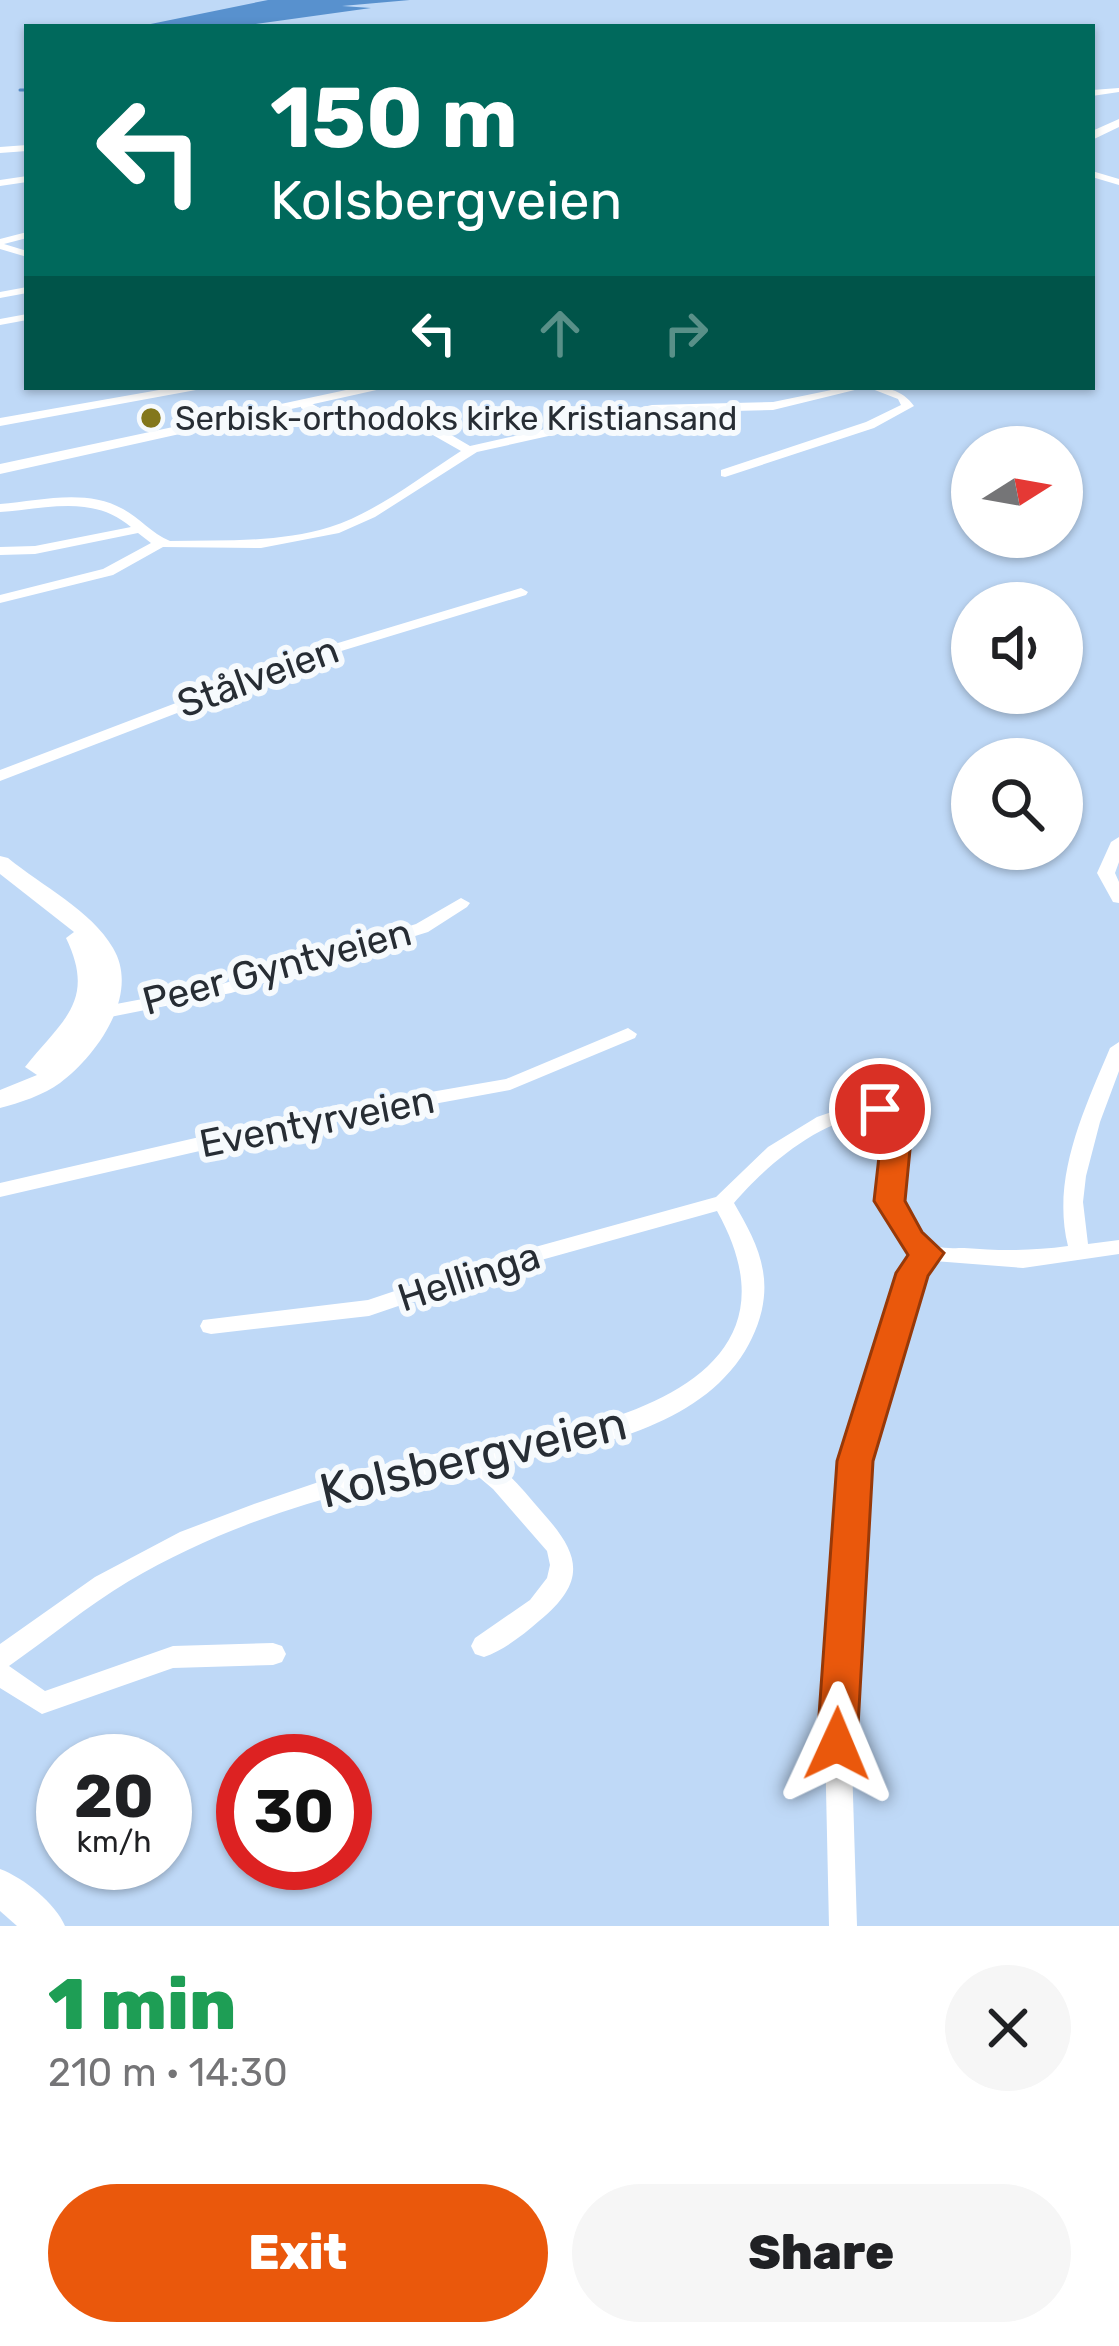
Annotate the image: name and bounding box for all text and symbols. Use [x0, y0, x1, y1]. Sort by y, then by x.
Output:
text: 150 m [270, 68, 518, 168]
icon: left [72, 72, 228, 228]
text: Kolsbergveien [270, 169, 622, 233]
icon: left [401, 300, 467, 366]
icon: ahead [527, 300, 593, 366]
icon: right [653, 300, 719, 366]
place label: Serbisk-orthodoks kirke Kristiansand [175, 399, 738, 438]
marker: Serbisk-orthodoks kirke Kristiansand [138, 405, 164, 431]
north arrow [951, 426, 1083, 558]
map controls [951, 426, 1083, 870]
button: sound [951, 582, 1083, 714]
street label: Stålveien [171, 627, 345, 727]
button: search [951, 738, 1083, 870]
street label: Peer Gyntveien [138, 909, 416, 1025]
pin [829, 1058, 931, 1160]
icon: arrive [847, 1076, 913, 1142]
street label: Eventyrveien [196, 1077, 438, 1167]
street label: Hellinga [392, 1232, 546, 1322]
street label: Kolsbergveien [314, 1394, 632, 1520]
position arrow [774, 1681, 900, 1807]
speed limit sign: 30 [216, 1734, 372, 1890]
text: 20 [74, 1761, 154, 1832]
text: km/h [77, 1824, 151, 1860]
text: 1 min [48, 1962, 236, 2047]
button: close [945, 1965, 1071, 2091]
text: 210 m · 14:30 [48, 2050, 288, 2096]
button: Exit [48, 2184, 548, 2322]
button: Share [572, 2184, 1071, 2322]

